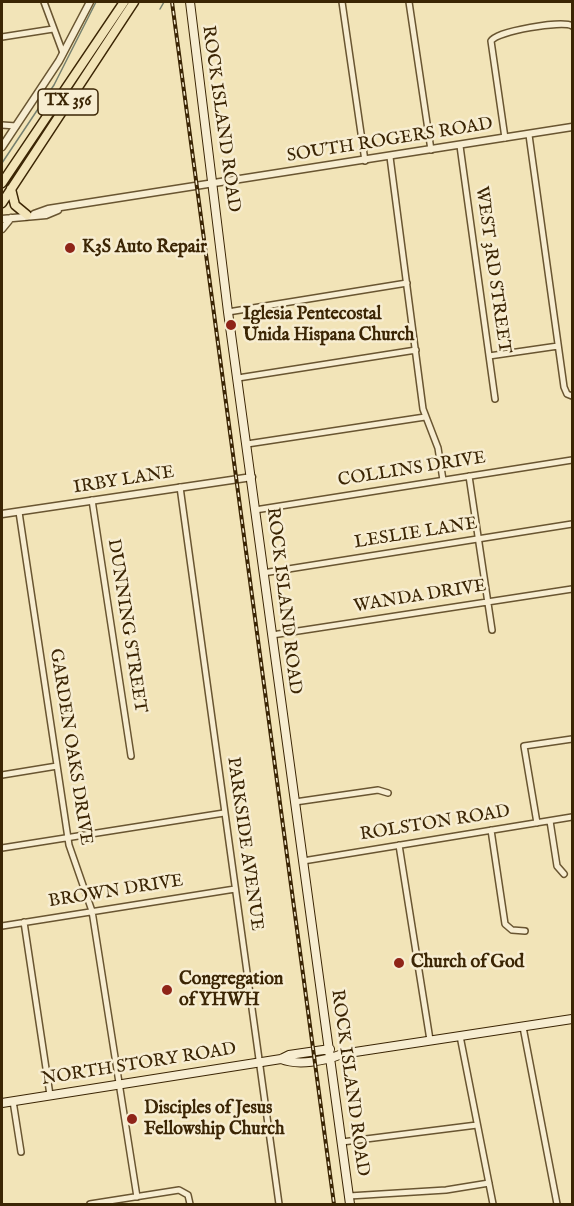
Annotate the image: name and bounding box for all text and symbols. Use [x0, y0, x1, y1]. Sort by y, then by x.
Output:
street label: ROCK ISLAND ROAD [196, 24, 244, 214]
road number: TX 356 [38, 89, 98, 115]
street label: SOUTH ROGERS ROAD [286, 114, 494, 168]
street label: WEST 3RD STREET [470, 185, 514, 355]
place label: K3S Auto Repair [82, 237, 207, 259]
marker: K3S Auto Repair [63, 241, 77, 255]
place label: Iglesia Pentecostal Unida Hispana Church [243, 304, 414, 346]
marker: Iglesia Pentecostal Unida Hispana Church [224, 318, 238, 332]
street label: COLLINS DRIVE [337, 448, 487, 492]
street label: IRBY LANE [72, 462, 176, 500]
street label: ROCK ISLAND ROAD [261, 506, 305, 696]
street label: LESLIE LANE [353, 514, 479, 554]
street label: DUNNING STREET [102, 537, 150, 715]
street label: WANDA DRIVE [352, 576, 488, 618]
street label: GARDEN OAKS DRIVE [44, 647, 96, 847]
street label: PARKSIDE AVENUE [221, 756, 267, 932]
street label: ROLSTON ROAD [358, 801, 512, 847]
street label: BROWN DRIVE [47, 871, 185, 913]
place label: Church of God [411, 952, 524, 974]
marker: Church of God [392, 956, 406, 970]
place label: Congregation of YHWH [179, 969, 283, 1012]
marker: Congregation of YHWH [160, 983, 174, 997]
street label: ROCK ISLAND ROAD [325, 988, 373, 1178]
street label: NORTH STORY ROAD [40, 1039, 238, 1091]
place label: Disciples of Jesus Fellowship Church [144, 1098, 285, 1140]
marker: Disciples of Jesus Fellowship Church [125, 1112, 139, 1126]

